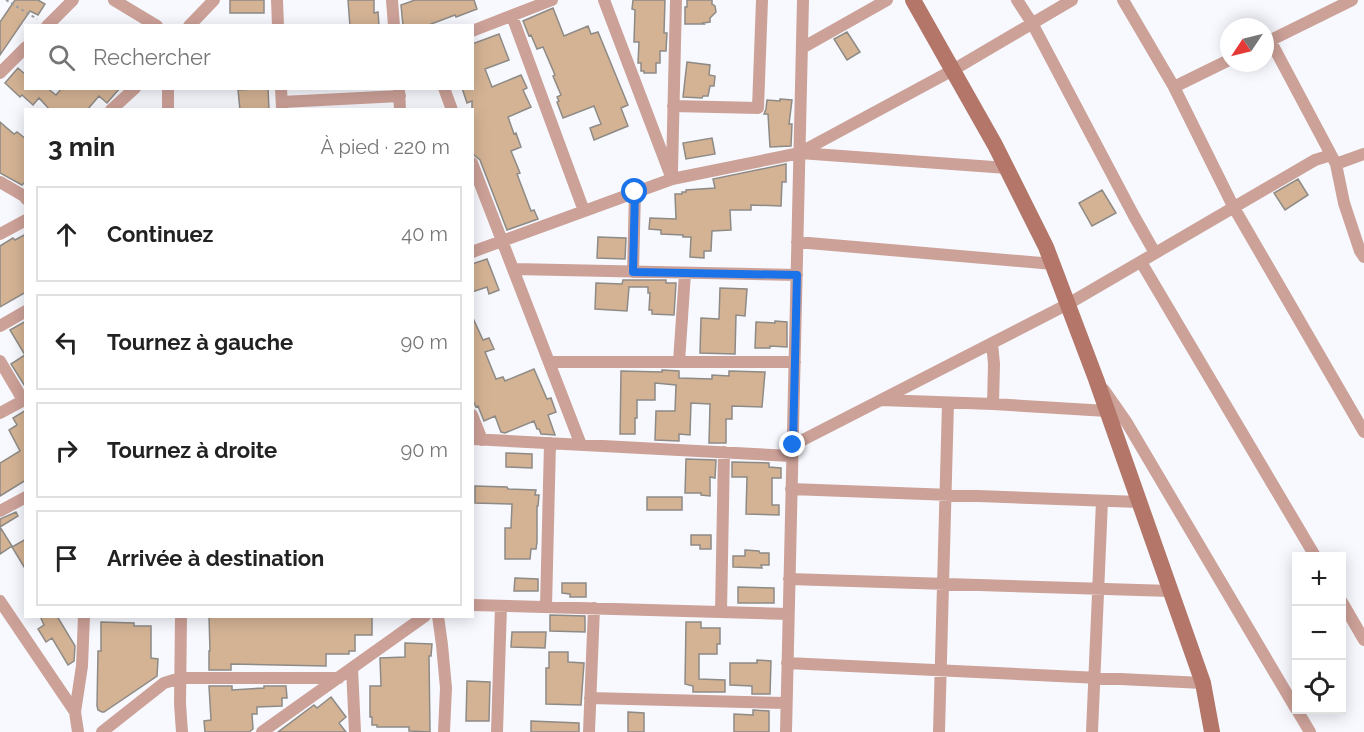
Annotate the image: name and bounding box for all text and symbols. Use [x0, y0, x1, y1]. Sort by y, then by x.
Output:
north arrow [1220, 18, 1274, 72]
search box [24, 24, 474, 90]
icon: search [45, 41, 78, 74]
text: Rechercher [93, 44, 211, 70]
text: 3 min [48, 132, 115, 162]
text: À pied · 220 m [321, 135, 450, 159]
route start [621, 178, 647, 204]
icon: ahead [50, 218, 83, 251]
text: Continuez [107, 221, 213, 247]
text: 40 m [401, 222, 448, 246]
icon: left [50, 326, 83, 359]
text: Tournez à gauche [107, 329, 293, 355]
text: 90 m [401, 330, 448, 354]
route end [779, 431, 805, 457]
icon: right [50, 434, 83, 467]
text: Tournez à droite [107, 437, 277, 463]
text: 90 m [401, 438, 448, 462]
icon: arrive [50, 542, 83, 575]
text: Arrivée à destination [107, 545, 324, 571]
map controls [1292, 552, 1346, 714]
button: + [1292, 552, 1346, 606]
button: − [1292, 606, 1346, 660]
button: locate [1292, 660, 1346, 714]

